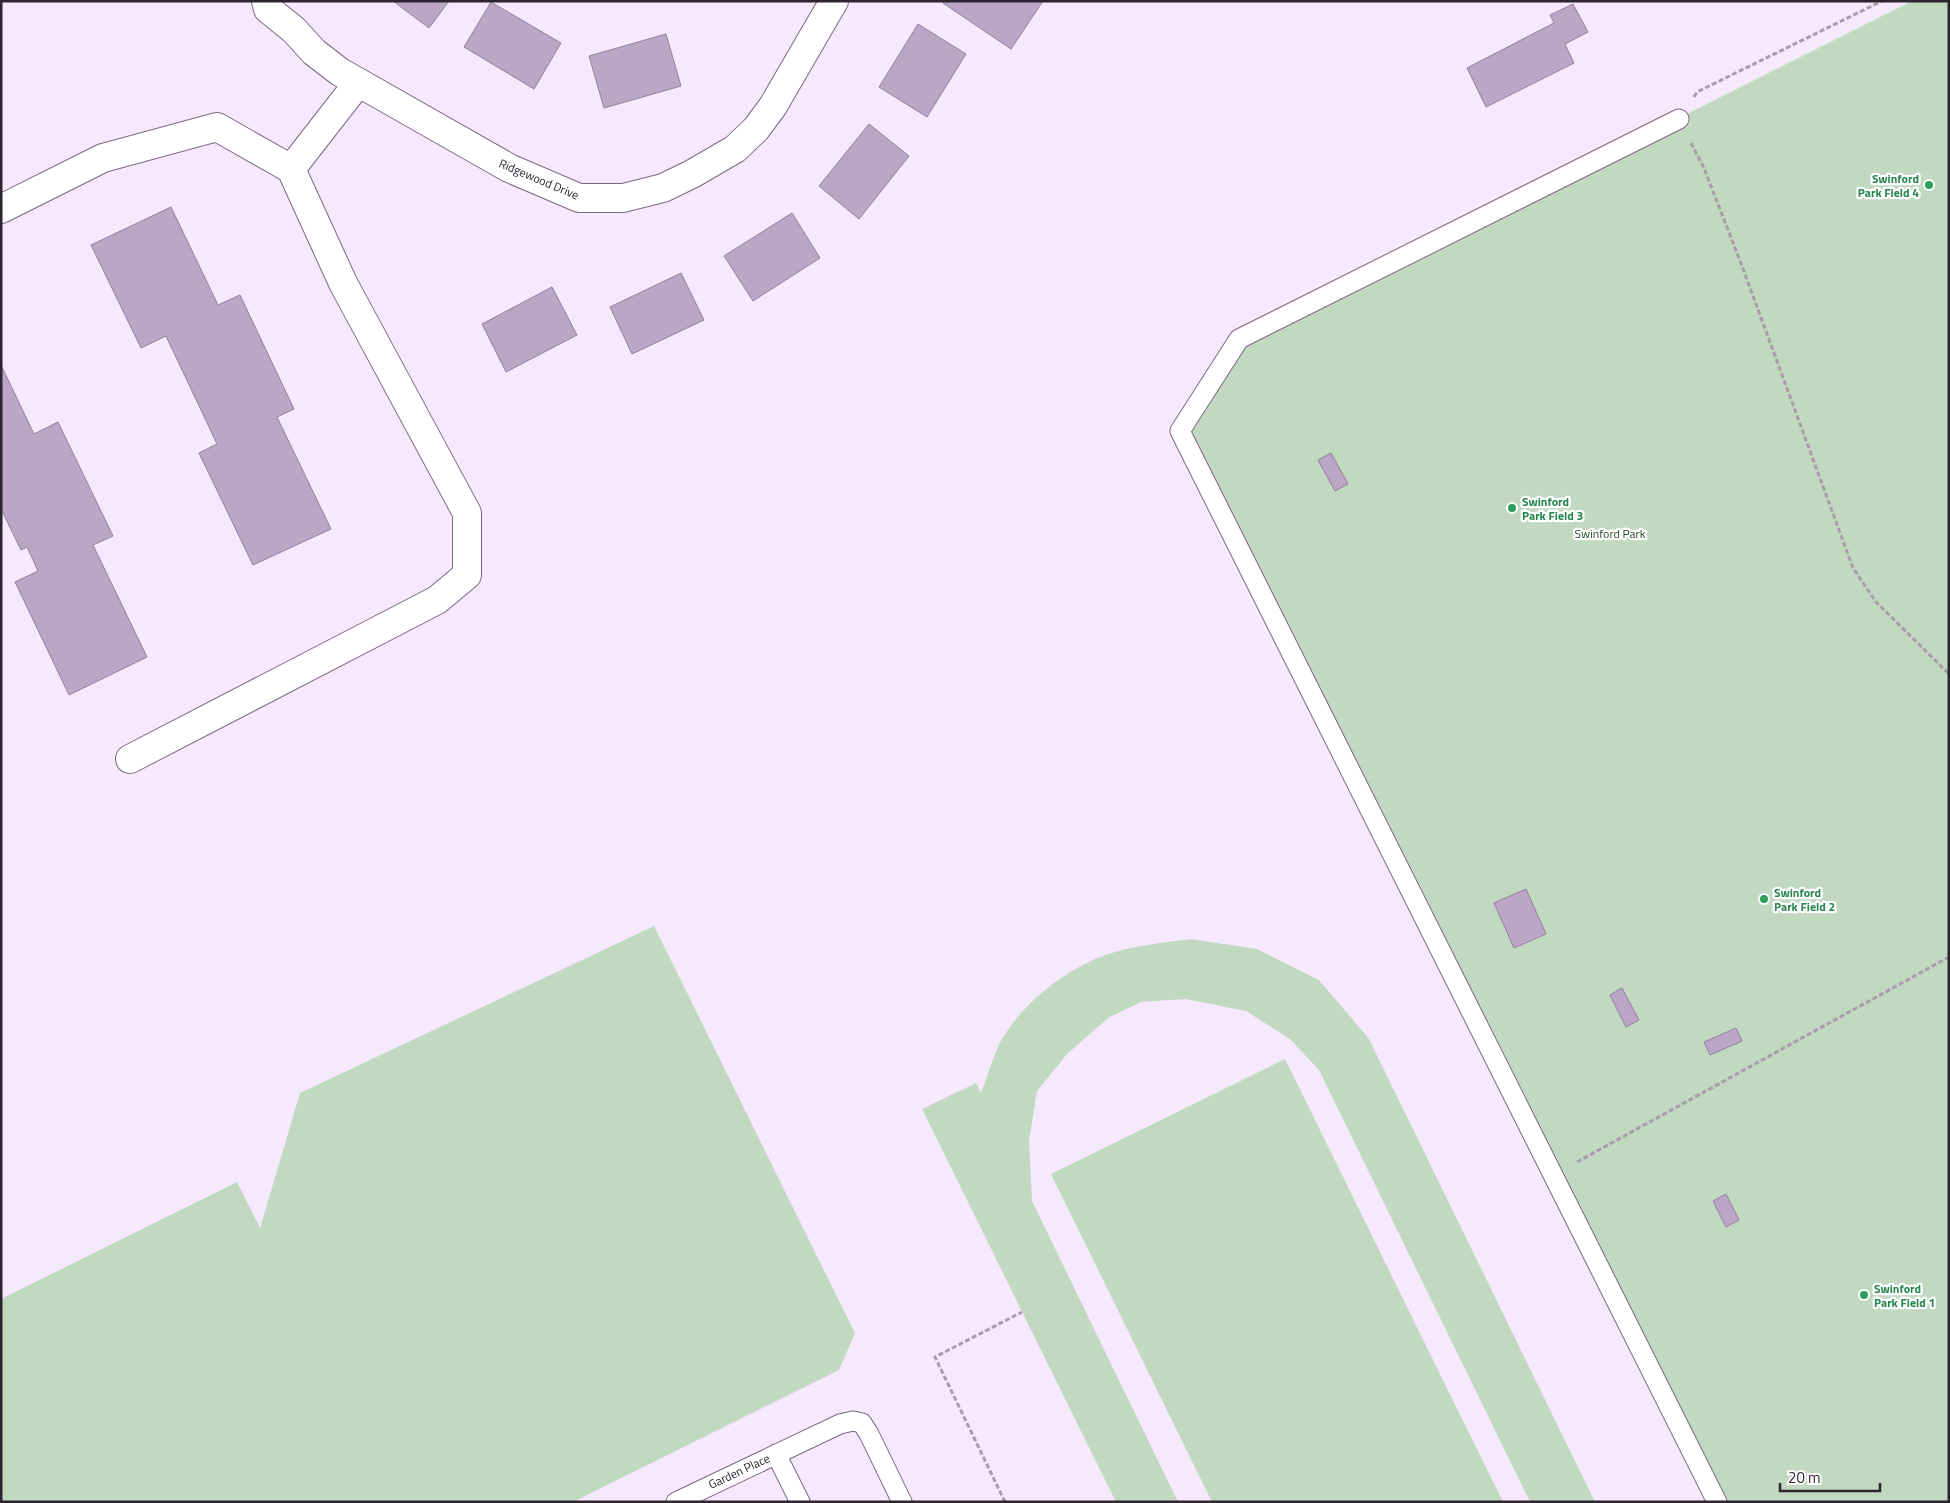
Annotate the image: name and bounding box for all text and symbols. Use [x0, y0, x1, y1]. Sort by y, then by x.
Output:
street label: Ridgewood Drive [496, 154, 582, 204]
place label: Swinford Park Field 4 [1858, 169, 1919, 202]
marker: Swinford Park Field 4 [1923, 179, 1935, 191]
place label: Swinford Park Field 3 [1522, 492, 1583, 525]
marker: Swinford Park Field 3 [1506, 502, 1518, 514]
park label: Swinford Park [1575, 524, 1646, 543]
place label: Swinford Park Field 2 [1774, 883, 1835, 916]
marker: Swinford Park Field 2 [1758, 893, 1770, 905]
place label: Swinford Park Field 1 [1874, 1279, 1935, 1312]
marker: Swinford Park Field 1 [1858, 1289, 1870, 1301]
street label: Garden Place [705, 1448, 773, 1494]
scale bar [1780, 1460, 1880, 1492]
text: 20 m [1788, 1466, 1821, 1489]

